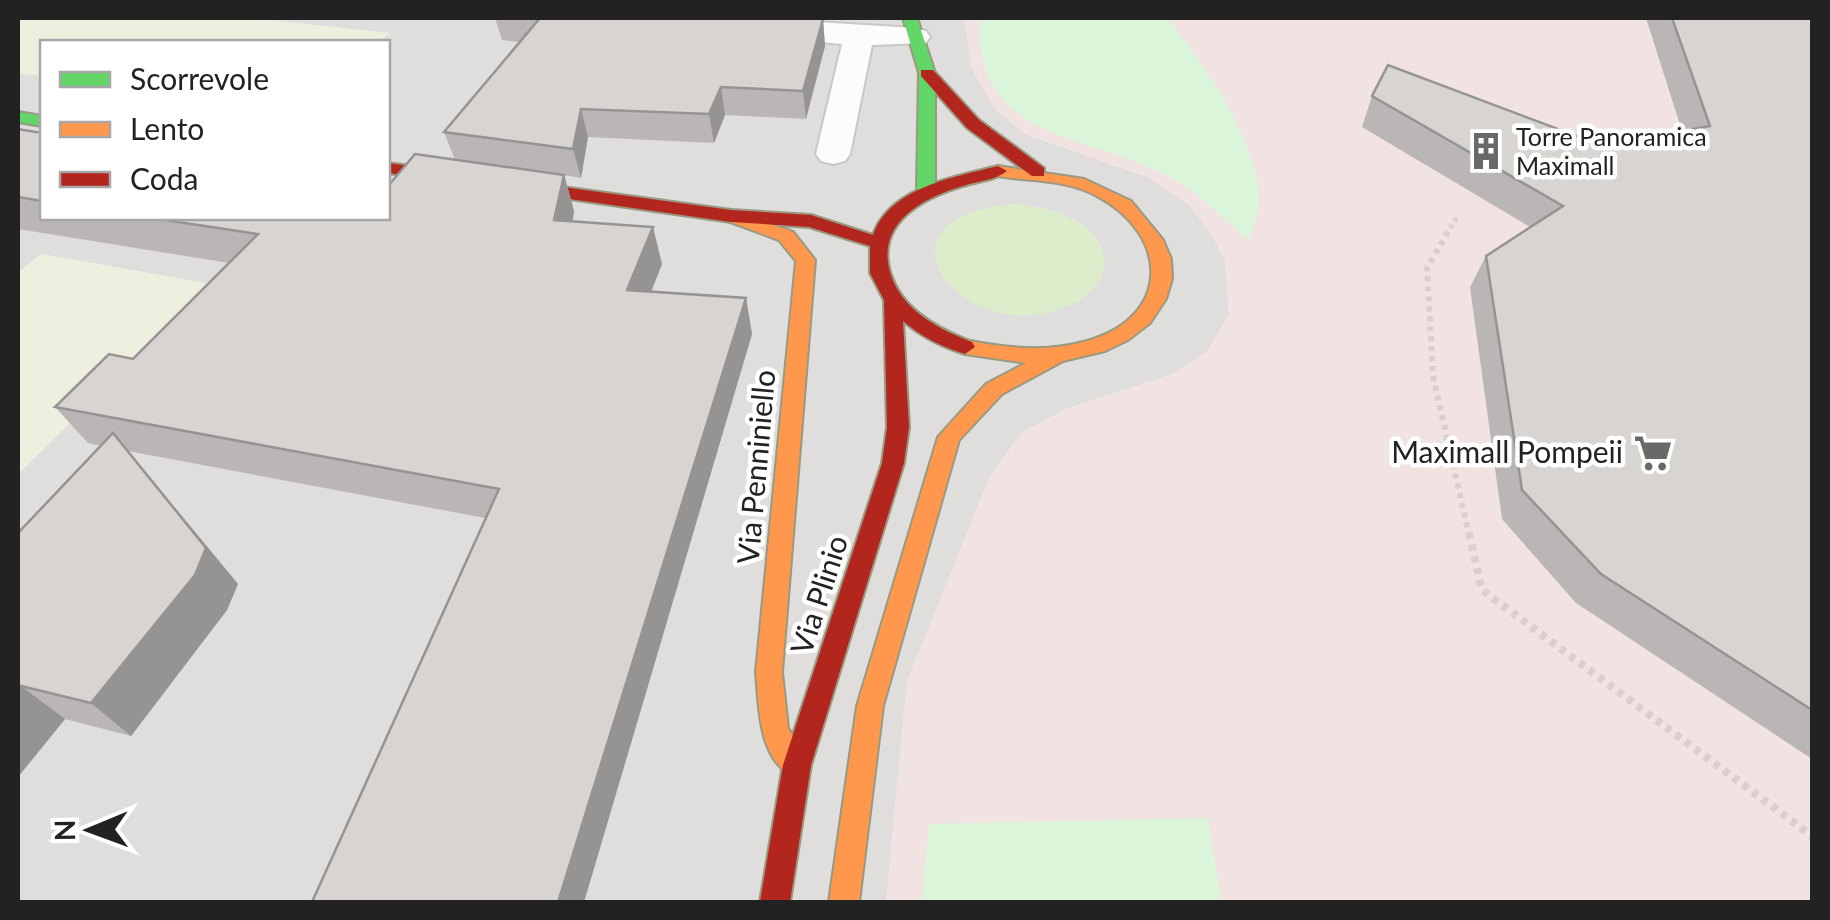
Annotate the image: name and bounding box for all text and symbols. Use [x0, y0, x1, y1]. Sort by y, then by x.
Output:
legend [40, 40, 390, 220]
text: Scorrevole [130, 60, 269, 96]
text: Lento [130, 110, 204, 146]
place label: Torre Panoramica Maximall [1516, 121, 1707, 180]
building icon: Torre Panoramica Maximall [1465, 130, 1507, 172]
text: Coda [130, 160, 198, 196]
street label: Via Penniniello [729, 368, 781, 565]
supermarket icon: Maximall Pompeii [1632, 432, 1674, 474]
place label: Maximall Pompeii [1391, 433, 1623, 469]
street label: Via Plinio [782, 530, 854, 659]
north arrow [40, 780, 140, 880]
text: N [47, 819, 81, 842]

